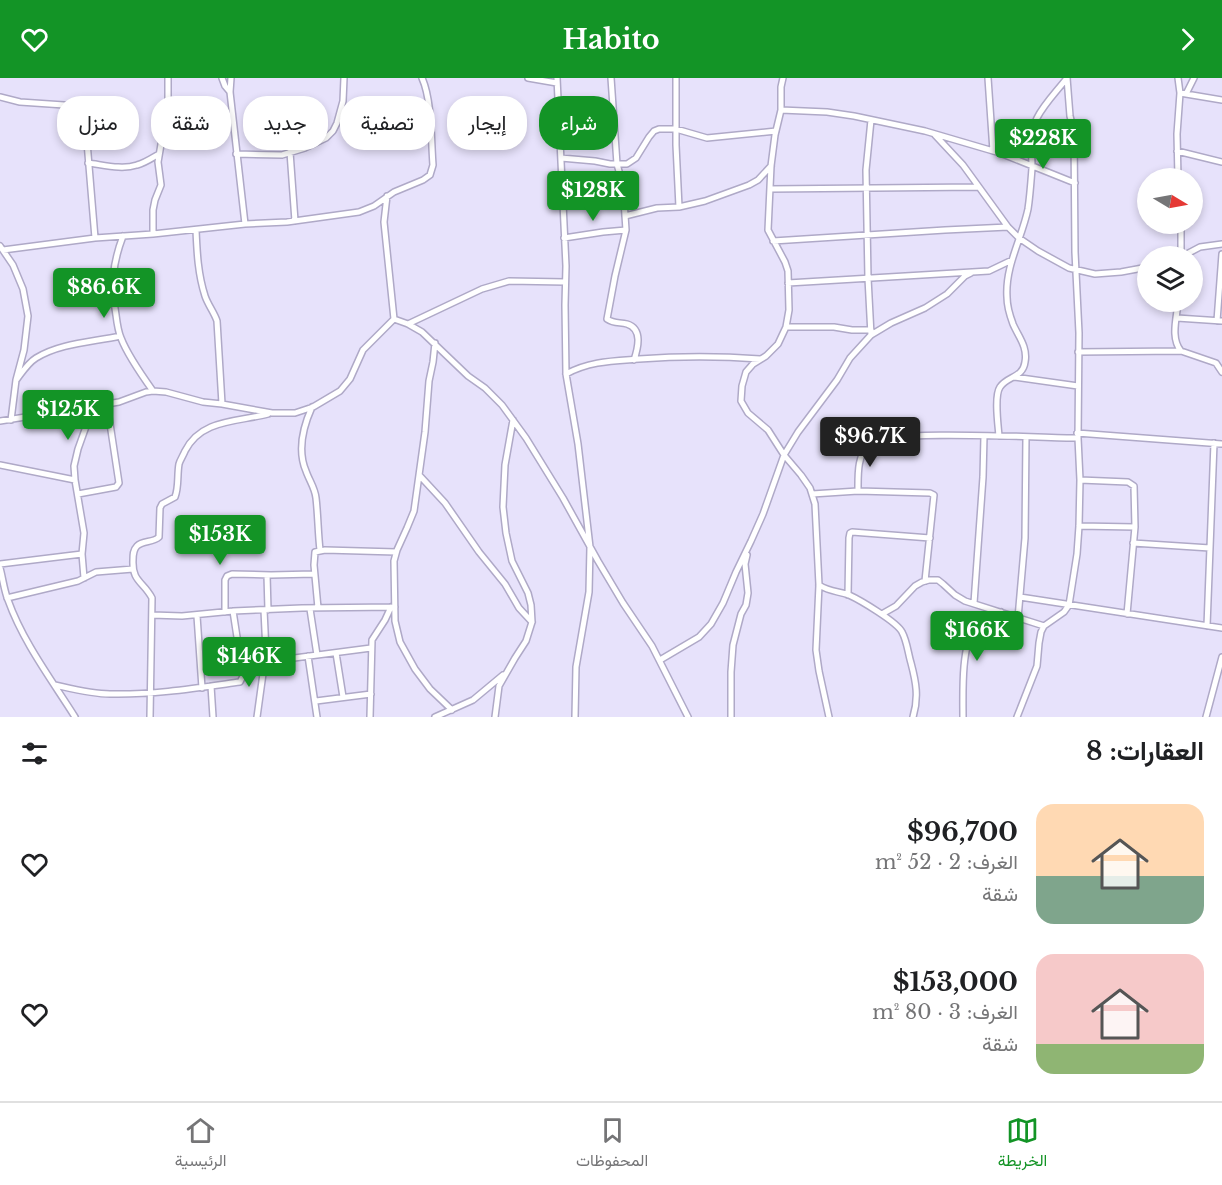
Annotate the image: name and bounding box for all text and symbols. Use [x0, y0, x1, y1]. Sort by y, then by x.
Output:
icon: heart [18, 23, 51, 56]
text: Habito [562, 23, 660, 56]
icon: forward [1171, 23, 1204, 56]
chip: منزل [57, 96, 139, 150]
chip: شقة [151, 96, 231, 150]
chip: جديد [243, 96, 328, 150]
chip: تصفية [340, 96, 435, 150]
chip: إيجار [447, 96, 527, 150]
chip: شراء [539, 96, 618, 150]
pin: $228K [1001, 119, 1085, 170]
text: $228K [1009, 126, 1077, 150]
north arrow [1137, 168, 1203, 234]
map controls [1137, 168, 1203, 312]
pin: $128K [551, 171, 635, 222]
text: $128K [561, 178, 625, 202]
button: layers [1137, 246, 1203, 312]
pin: $86.6K [55, 268, 153, 319]
text: $86.6K [67, 275, 141, 299]
pin: $125K [26, 390, 110, 441]
text: $125K [37, 397, 99, 421]
pin: $96.7K [821, 417, 919, 468]
text: $96.7K [834, 424, 906, 448]
pin: $153K [178, 515, 262, 566]
text: $153K [189, 522, 251, 546]
pin: $166K [935, 611, 1019, 662]
text: $166K [945, 618, 1010, 642]
pin: $146K [207, 637, 291, 688]
text: $146K [217, 644, 281, 668]
text: العقارات: 8 [1086, 735, 1204, 767]
icon: filters [18, 737, 51, 770]
text: $96,700 [907, 816, 1018, 848]
icon: home [1084, 828, 1156, 900]
icon: heart [18, 848, 51, 881]
text: الغرف: 2 · 52 m² [875, 850, 1018, 874]
text: شقة [982, 882, 1018, 906]
text: $153,000 [893, 966, 1018, 998]
icon: home [1084, 978, 1156, 1050]
icon: heart [18, 998, 51, 1031]
text: الغرف: 3 · 80 m² [872, 1000, 1018, 1024]
text: شقة [982, 1032, 1018, 1056]
tab: الرئيسية [175, 1114, 227, 1175]
tab: المحفوظات [576, 1114, 648, 1175]
tab: الخريطة [998, 1114, 1047, 1175]

